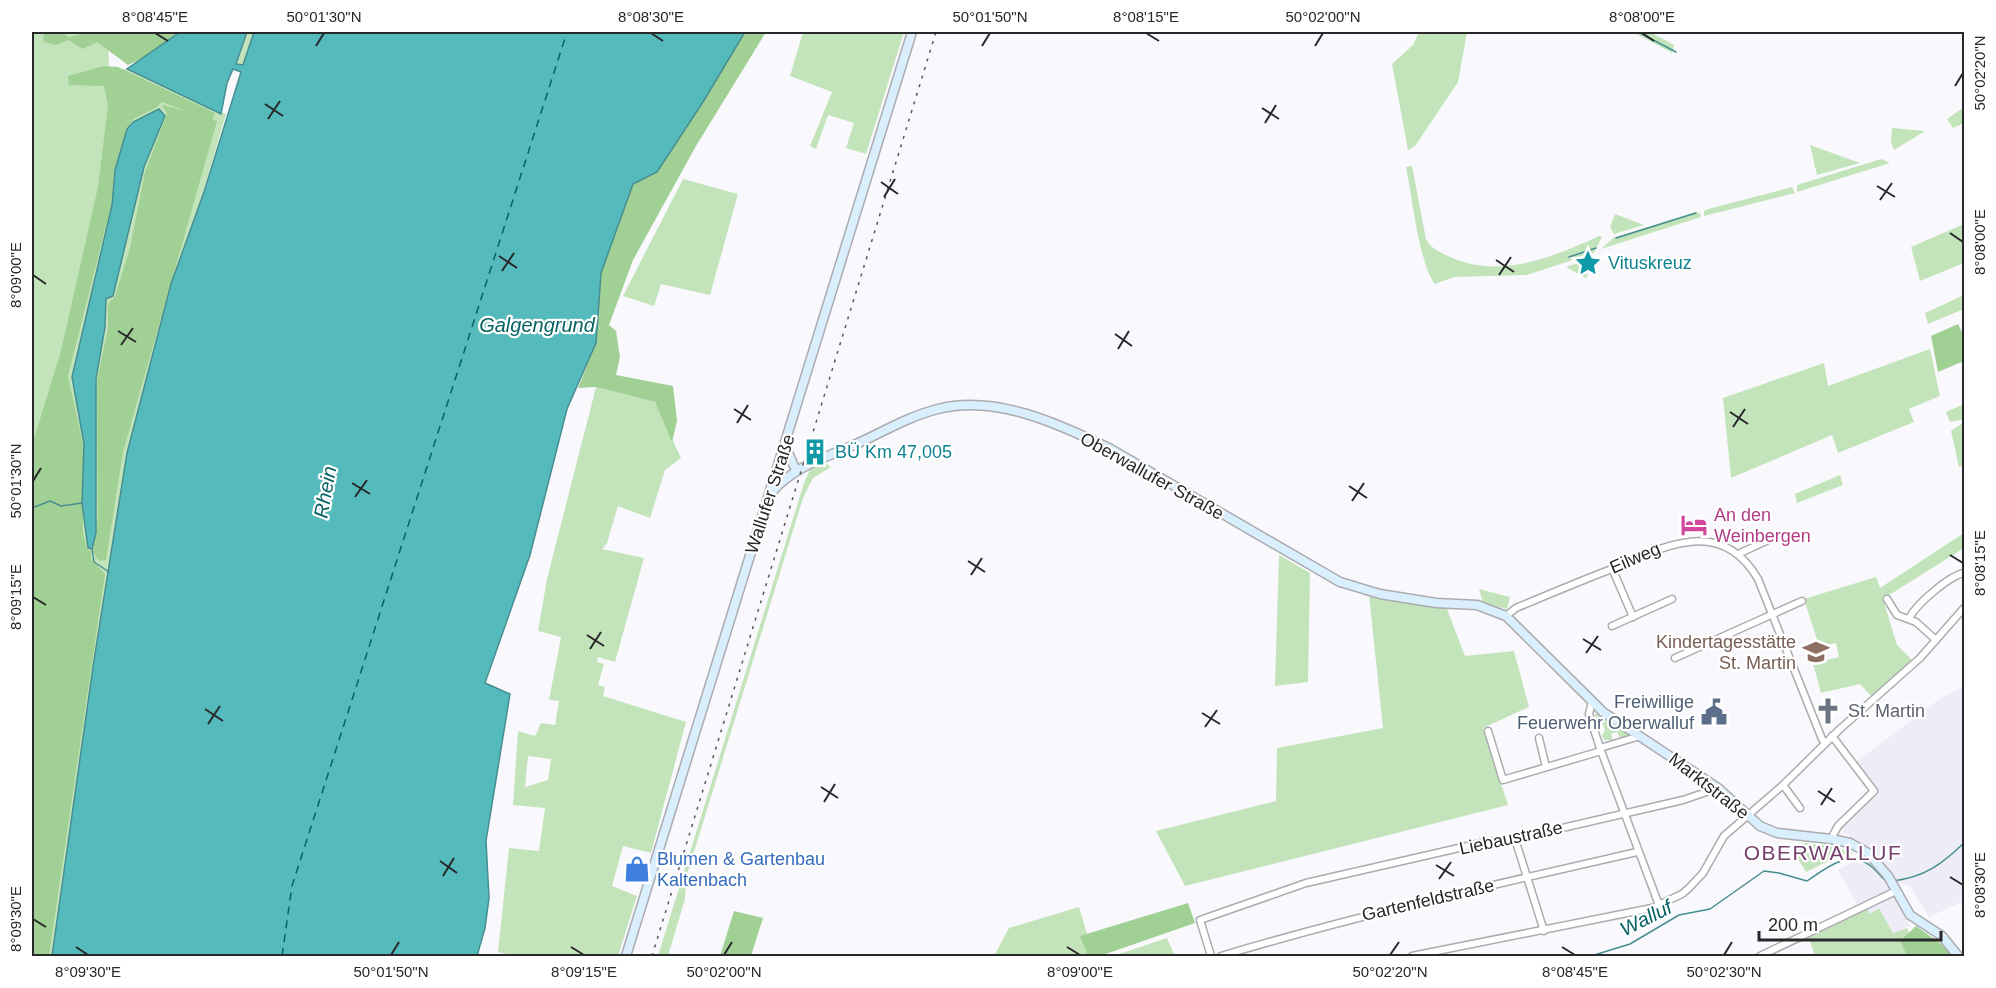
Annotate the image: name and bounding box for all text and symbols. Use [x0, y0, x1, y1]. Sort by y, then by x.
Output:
text: 8°08'45"E [122, 8, 188, 25]
text: 50°01'30"N [286, 8, 362, 25]
text: 8°08'30"E [618, 8, 684, 25]
text: 50°01'50"N [952, 8, 1028, 25]
text: 8°08'15"E [1113, 8, 1179, 25]
text: 50°02'00"N [1285, 8, 1361, 25]
text: 8°08'00"E [1609, 8, 1675, 25]
text: 50°02'20"N [1971, 35, 1988, 111]
text: 8°08'00"E [1971, 209, 1988, 275]
text: 8°09'00"E [7, 242, 24, 308]
place icon: Vituskreuz [1573, 248, 1603, 278]
place label: Vituskreuz [1608, 253, 1692, 273]
water label: Galgengrund [479, 314, 596, 336]
street label: Oberwallufer Straße [1077, 428, 1227, 524]
street label: Wallufer Straße [741, 432, 799, 556]
building icon: BÜ Km 47,005 [800, 437, 830, 467]
place label: BÜ Km 47,005 [835, 442, 952, 462]
text: 50°01'30"N [7, 443, 24, 519]
water label: Rhein [310, 464, 340, 520]
place label: An den Weinbergen [1714, 505, 1811, 546]
hotel icon: An den Weinbergen [1679, 510, 1709, 540]
text: 8°08'15"E [1971, 530, 1988, 596]
street label: Eilweg [1607, 538, 1663, 578]
text: 8°09'15"E [7, 564, 24, 630]
place label: Kindertagesstätte St. Martin [1656, 632, 1796, 673]
school or university icon: Kindertagesstätte St. Martin [1801, 637, 1831, 667]
place label: Freiwillige Feuerwehr Oberwalluf [1517, 692, 1695, 733]
church icon: St. Martin [1813, 696, 1843, 726]
public building icon: Freiwillige Feuerwehr Oberwalluf [1699, 697, 1729, 727]
place label: St. Martin [1848, 701, 1925, 721]
street label: Marktstraße [1665, 749, 1753, 823]
street label: Liebaustraße [1458, 817, 1564, 859]
district label: OBERWALLUF [1744, 841, 1902, 864]
place label: Blumen & Gartenbau Kaltenbach [657, 849, 825, 890]
text: 8°08'30"E [1971, 852, 1988, 918]
shop icon: Blumen & Gartenbau Kaltenbach [622, 854, 652, 884]
street label: Gartenfeldstraße [1360, 875, 1496, 925]
text: 8°09'30"E [7, 886, 24, 952]
water label: Walluf [1616, 895, 1678, 940]
scale bar [1759, 904, 1940, 942]
text: 200 m [1768, 915, 1818, 935]
text: 8°09'30"E [55, 963, 121, 980]
text: 50°01'50"N [353, 963, 429, 980]
text: 8°09'15"E [551, 963, 617, 980]
text: 50°02'00"N [686, 963, 762, 980]
text: 8°09'00"E [1047, 963, 1113, 980]
text: 50°02'20"N [1352, 963, 1428, 980]
text: 8°08'45"E [1542, 963, 1608, 980]
text: 50°02'30"N [1686, 963, 1762, 980]

